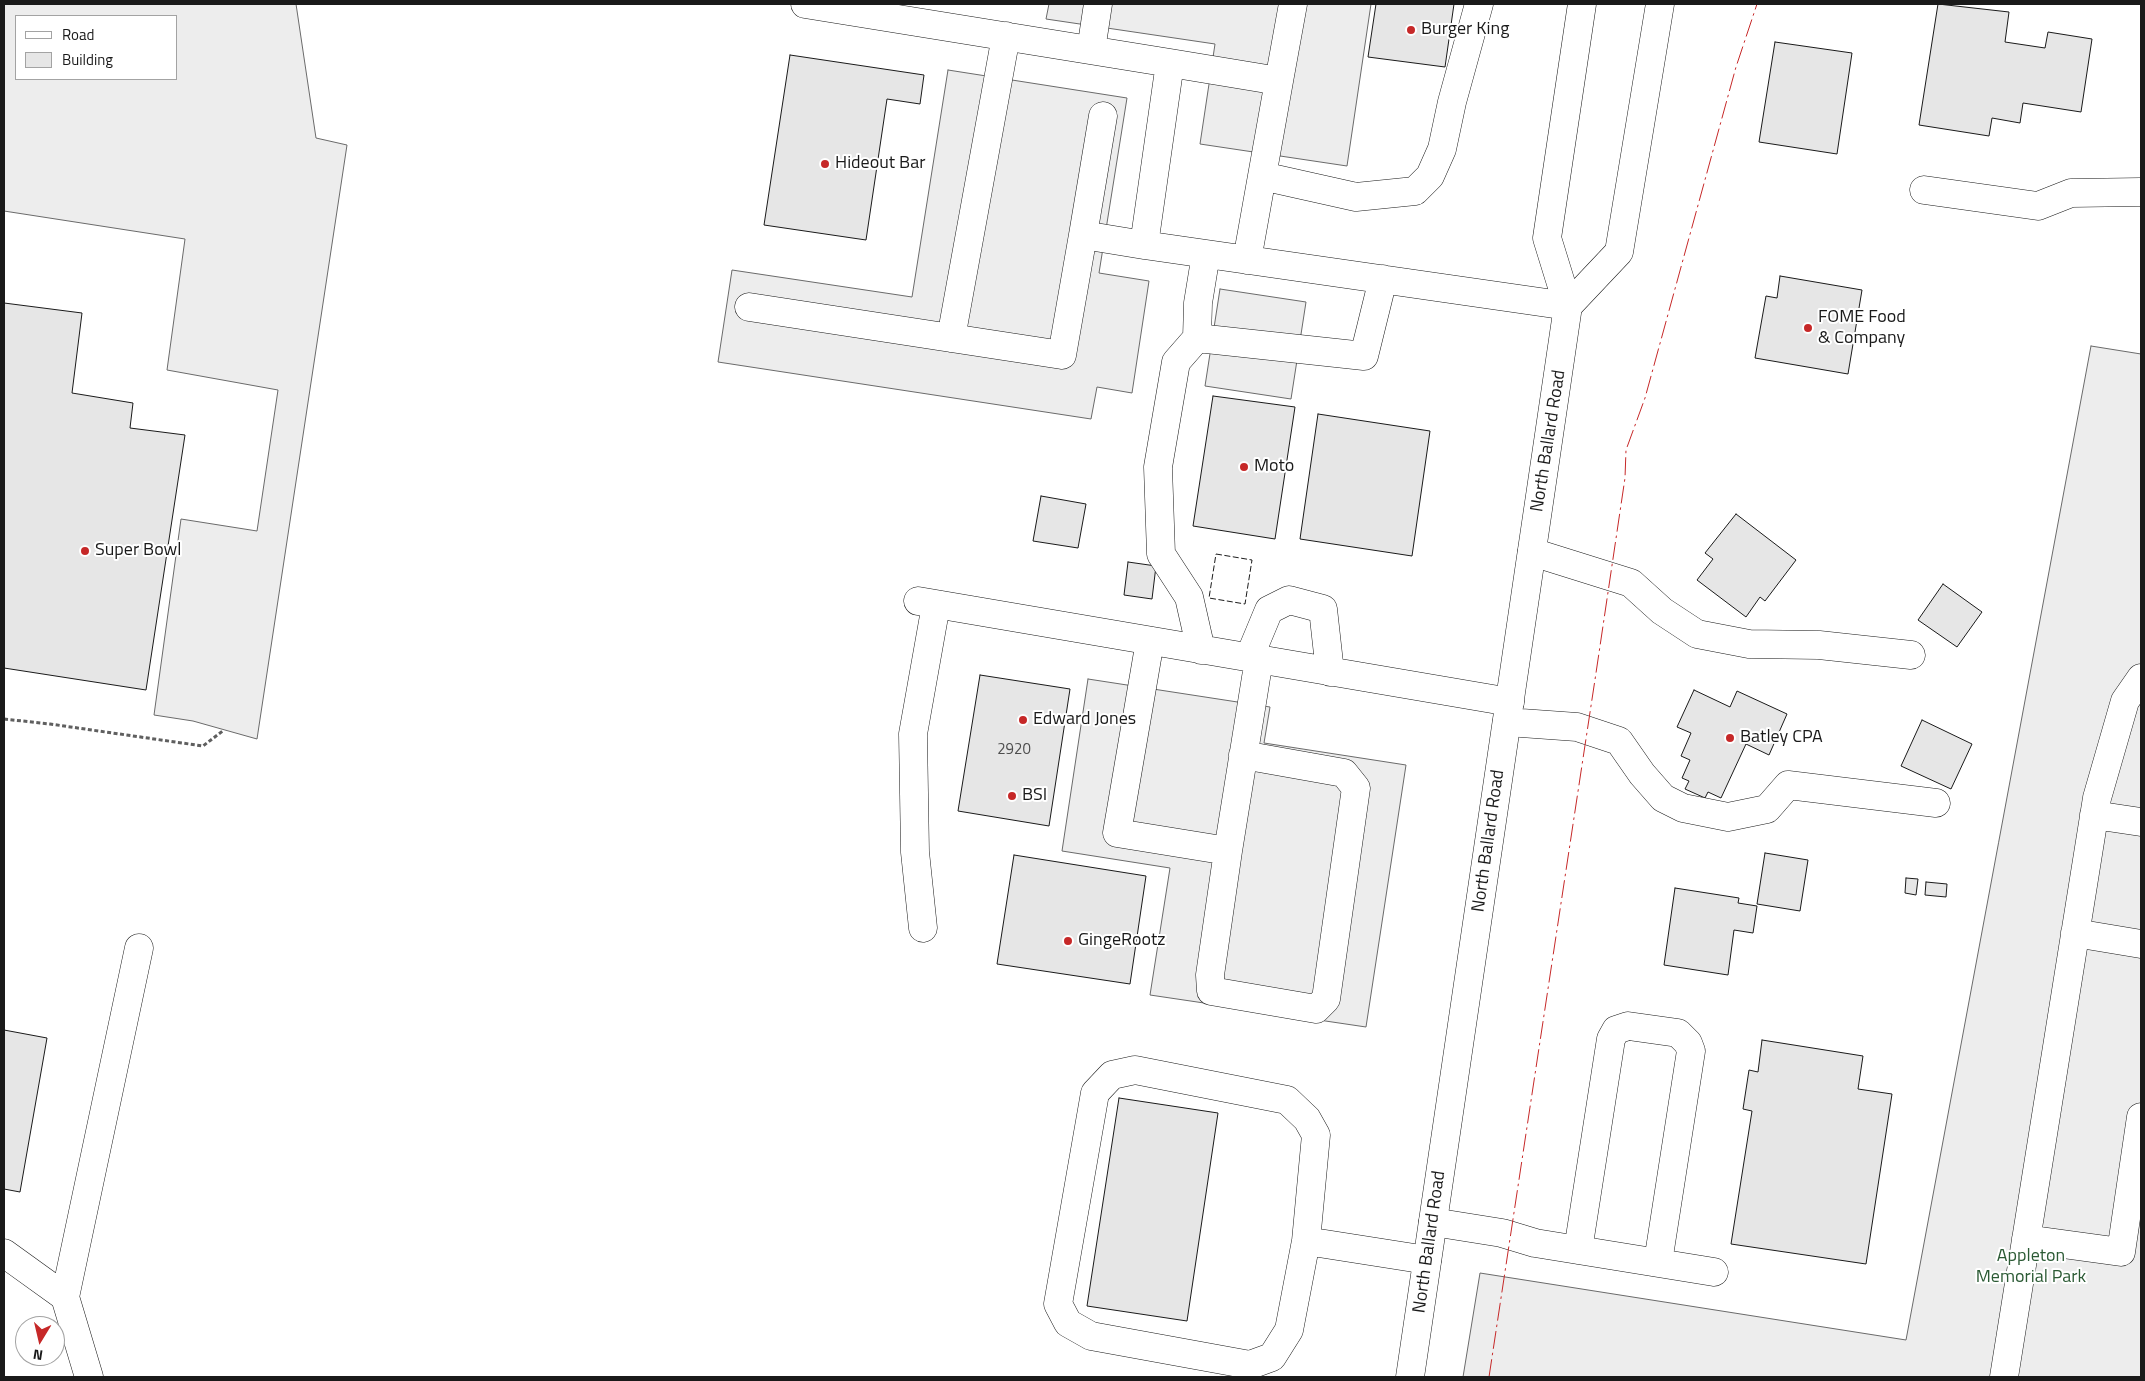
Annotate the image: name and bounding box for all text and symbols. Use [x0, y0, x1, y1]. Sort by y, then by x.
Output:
legend [15, 15, 178, 80]
place label: Burger King [1421, 19, 1509, 41]
text: Road [62, 23, 94, 46]
marker: Burger King [1405, 24, 1417, 36]
text: Building [62, 48, 113, 71]
place label: Hideout Bar [835, 153, 925, 175]
marker: Hideout Bar [819, 158, 831, 170]
place label: FOME Food & Company [1818, 307, 1906, 350]
marker: FOME Food & Company [1802, 322, 1814, 334]
street label: North Ballard Road [1527, 368, 1571, 514]
place label: Moto [1254, 456, 1294, 478]
marker: Moto [1238, 461, 1250, 473]
place label: Super Bowl [95, 540, 181, 562]
marker: Super Bowl [79, 545, 91, 557]
place label: Edward Jones [1033, 709, 1136, 731]
marker: Edward Jones [1017, 714, 1029, 726]
place label: Batley CPA [1740, 727, 1823, 749]
marker: Batley CPA [1724, 732, 1736, 744]
house number: 2920 [997, 741, 1031, 759]
street label: North Ballard Road [1468, 768, 1510, 914]
place label: BSI [1022, 785, 1047, 807]
marker: BSI [1006, 790, 1018, 802]
place label: GingeRootz [1078, 930, 1165, 952]
marker: GingeRootz [1062, 935, 1074, 947]
street label: North Ballard Road [1409, 1169, 1451, 1315]
park label: Appleton Memorial Park [1976, 1246, 2086, 1288]
north arrow [15, 1316, 65, 1366]
text: N [31, 1344, 44, 1366]

